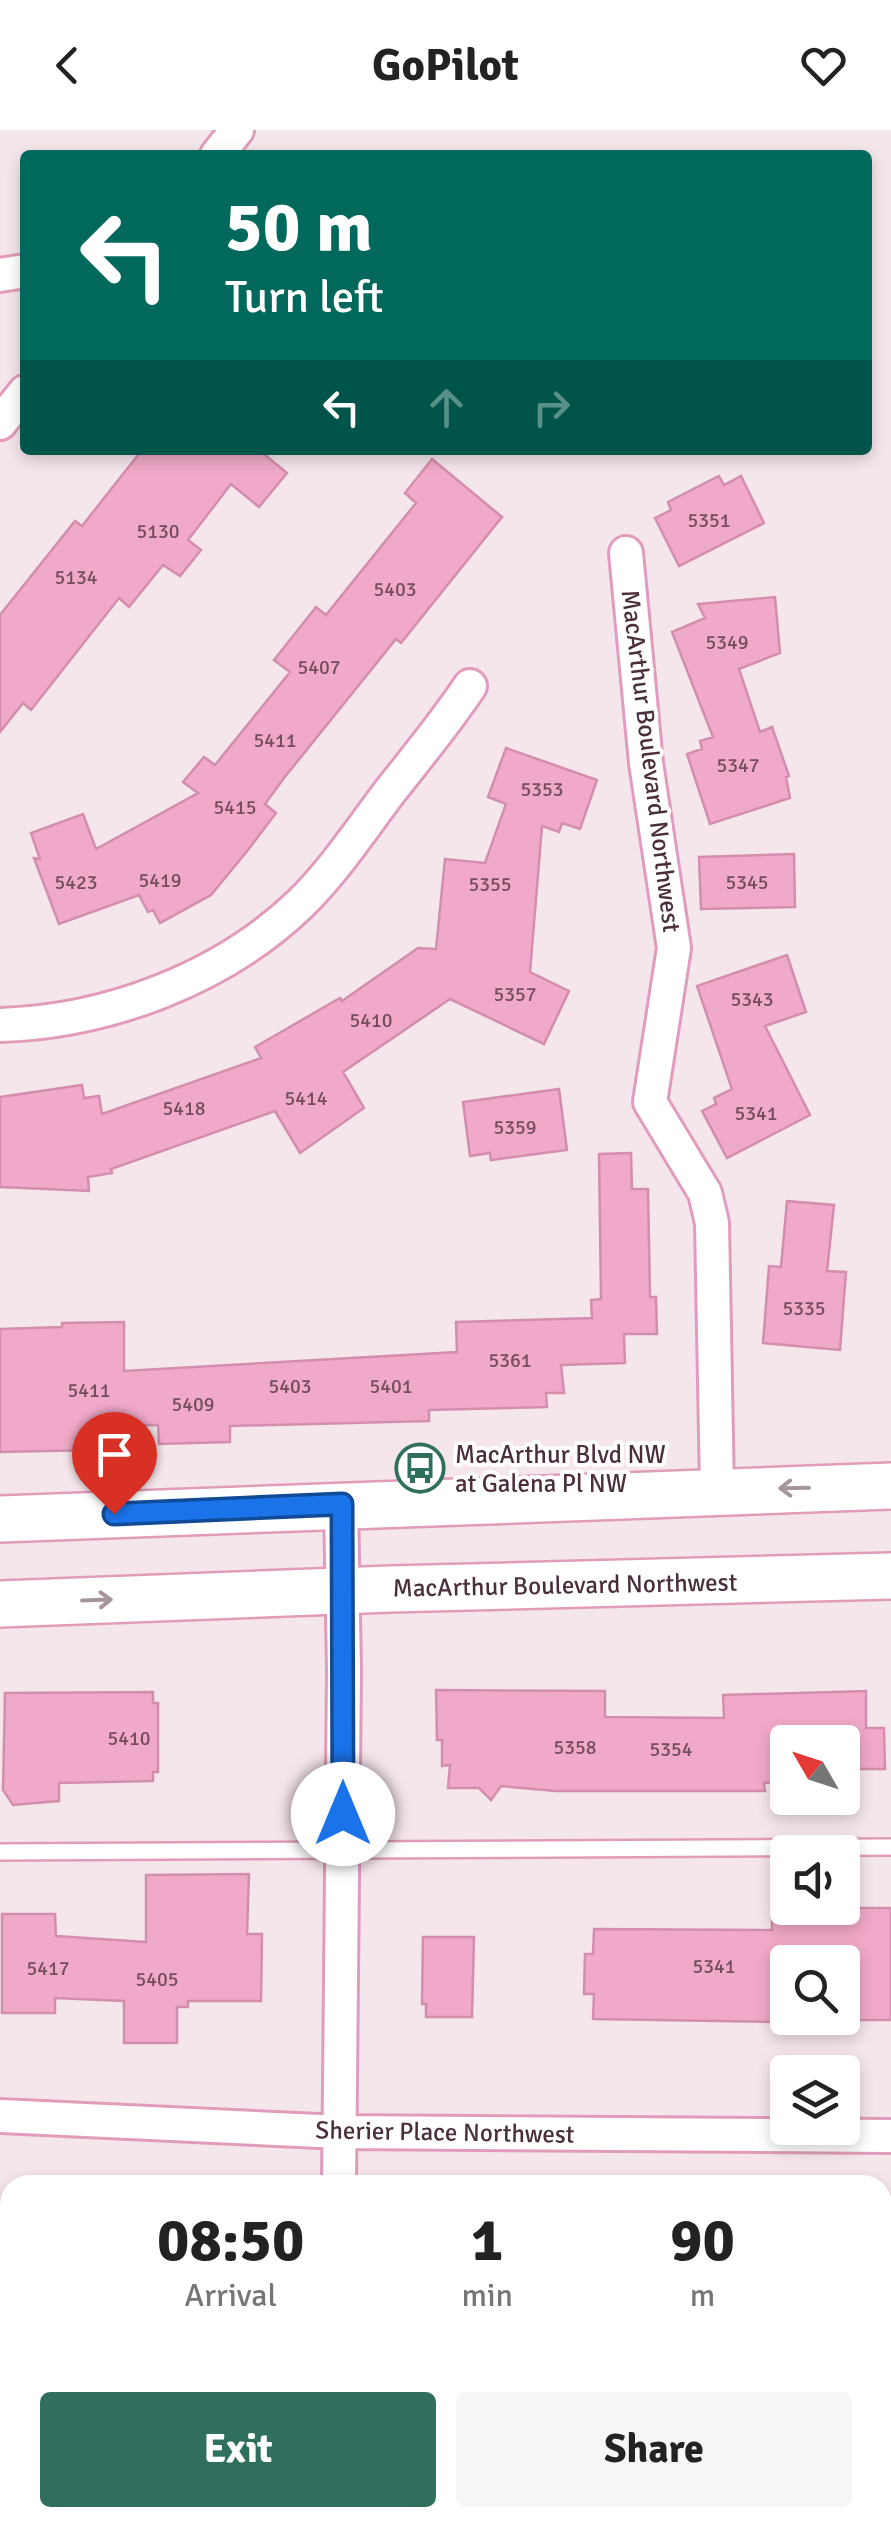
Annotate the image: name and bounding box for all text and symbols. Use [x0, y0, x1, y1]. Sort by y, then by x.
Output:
icon: back [40, 38, 95, 93]
text: GoPilot [372, 38, 519, 93]
icon: heart [796, 38, 851, 93]
text: 50 m [225, 184, 373, 270]
icon: left [60, 190, 190, 320]
text: Turn left [225, 270, 384, 325]
icon: left [314, 380, 369, 435]
icon: ahead [419, 380, 474, 435]
icon: right [524, 380, 579, 435]
house number: 5351 [687, 508, 731, 533]
house number: 5130 [136, 519, 180, 544]
house number: 5134 [54, 565, 98, 590]
house number: 5403 [373, 577, 417, 602]
street label: MacArthur Boulevard Northwest [615, 588, 687, 934]
house number: 5349 [705, 630, 749, 655]
house number: 5407 [297, 655, 341, 680]
house number: 5411 [253, 728, 297, 753]
house number: 5347 [716, 753, 760, 778]
house number: 5353 [520, 777, 564, 802]
house number: 5415 [213, 795, 257, 820]
house number: 5419 [138, 868, 182, 893]
house number: 5423 [54, 870, 98, 895]
house number: 5345 [725, 870, 769, 895]
house number: 5355 [468, 872, 512, 897]
house number: 5357 [493, 982, 537, 1007]
house number: 5343 [730, 987, 774, 1012]
house number: 5410 [349, 1008, 393, 1033]
house number: 5414 [284, 1086, 328, 1111]
house number: 5418 [162, 1096, 206, 1121]
house number: 5341 [734, 1101, 778, 1126]
house number: 5359 [493, 1115, 537, 1140]
house number: 5335 [782, 1296, 826, 1321]
house number: 5361 [488, 1348, 532, 1373]
house number: 5403 [268, 1374, 312, 1399]
house number: 5401 [369, 1374, 413, 1399]
house number: 5411 [67, 1378, 111, 1403]
house number: 5409 [171, 1392, 215, 1417]
pin [72, 1412, 157, 1515]
icon: arrive [87, 1427, 142, 1482]
place label: MacArthur Blvd NW at Galena Pl NW [455, 1439, 666, 1499]
bus stop icon: MacArthur Blvd NW at Galena Pl NW [394, 1442, 446, 1494]
one-way arrow [778, 1479, 810, 1498]
street label: MacArthur Boulevard Northwest [392, 1566, 738, 1604]
one-way arrow [81, 1591, 113, 1610]
north arrow [770, 1725, 860, 1815]
map controls [770, 1725, 860, 2145]
house number: 5410 [107, 1726, 151, 1751]
house number: 5358 [553, 1735, 597, 1760]
house number: 5354 [649, 1737, 693, 1762]
position arrow [291, 1762, 395, 1866]
button: sound [770, 1835, 860, 1925]
button: search [770, 1945, 860, 2035]
house number: 5341 [692, 1954, 736, 1979]
house number: 5417 [26, 1956, 70, 1981]
house number: 5405 [135, 1967, 179, 1992]
button: layers [770, 2055, 860, 2145]
street label: Sherier Place Northwest [315, 2114, 575, 2150]
text: 08:50 [157, 2204, 304, 2278]
text: 1 [471, 2204, 503, 2278]
text: 90 [670, 2204, 735, 2278]
text: Arrival [185, 2276, 277, 2315]
text: min [461, 2276, 513, 2315]
text: m [690, 2276, 715, 2315]
button: Exit [40, 2392, 436, 2507]
button: Share [456, 2392, 852, 2507]

